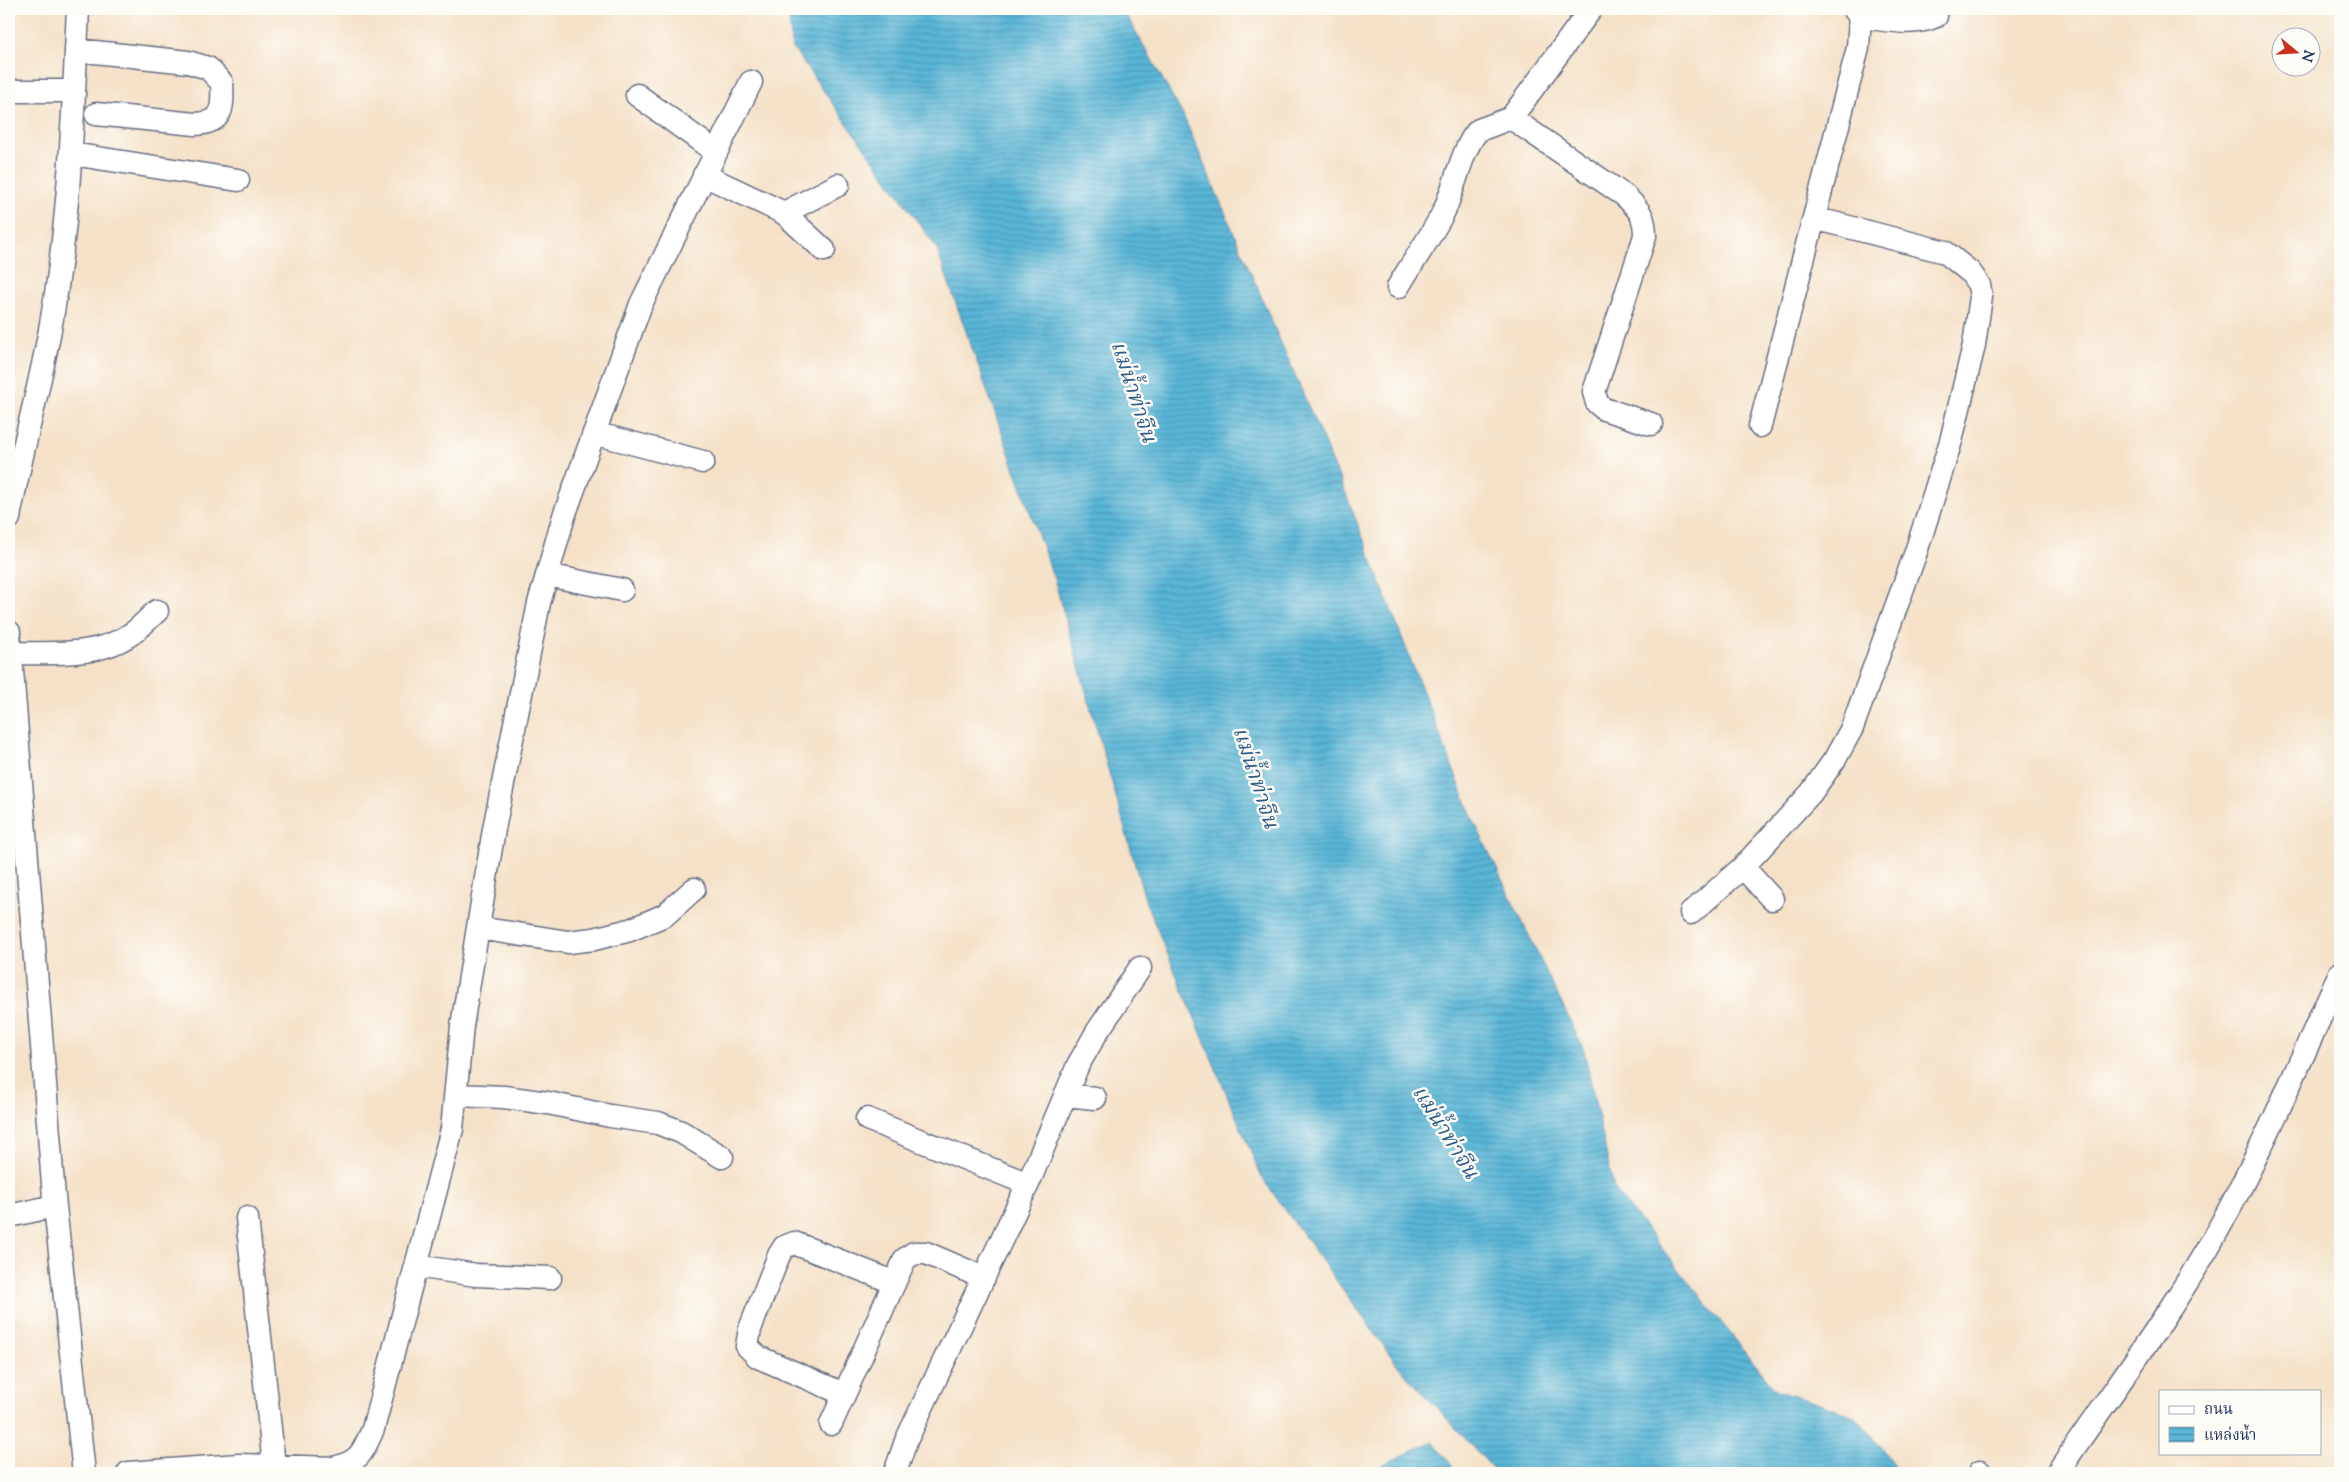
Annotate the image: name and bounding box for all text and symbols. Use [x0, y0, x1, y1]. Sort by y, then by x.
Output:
north arrow [2272, 28, 2322, 78]
text: N [2295, 47, 2318, 64]
water label: แม่น้ำท่าจีน [1100, 336, 1167, 448]
water label: แม่น้ำท่าจีน [1222, 722, 1289, 834]
water label: แม่น้ำท่าจีน [1402, 1078, 1488, 1187]
legend [2159, 1390, 2322, 1454]
text: ถนน [2204, 1400, 2233, 1421]
text: แหล่งน้ำ [2204, 1424, 2256, 1447]

